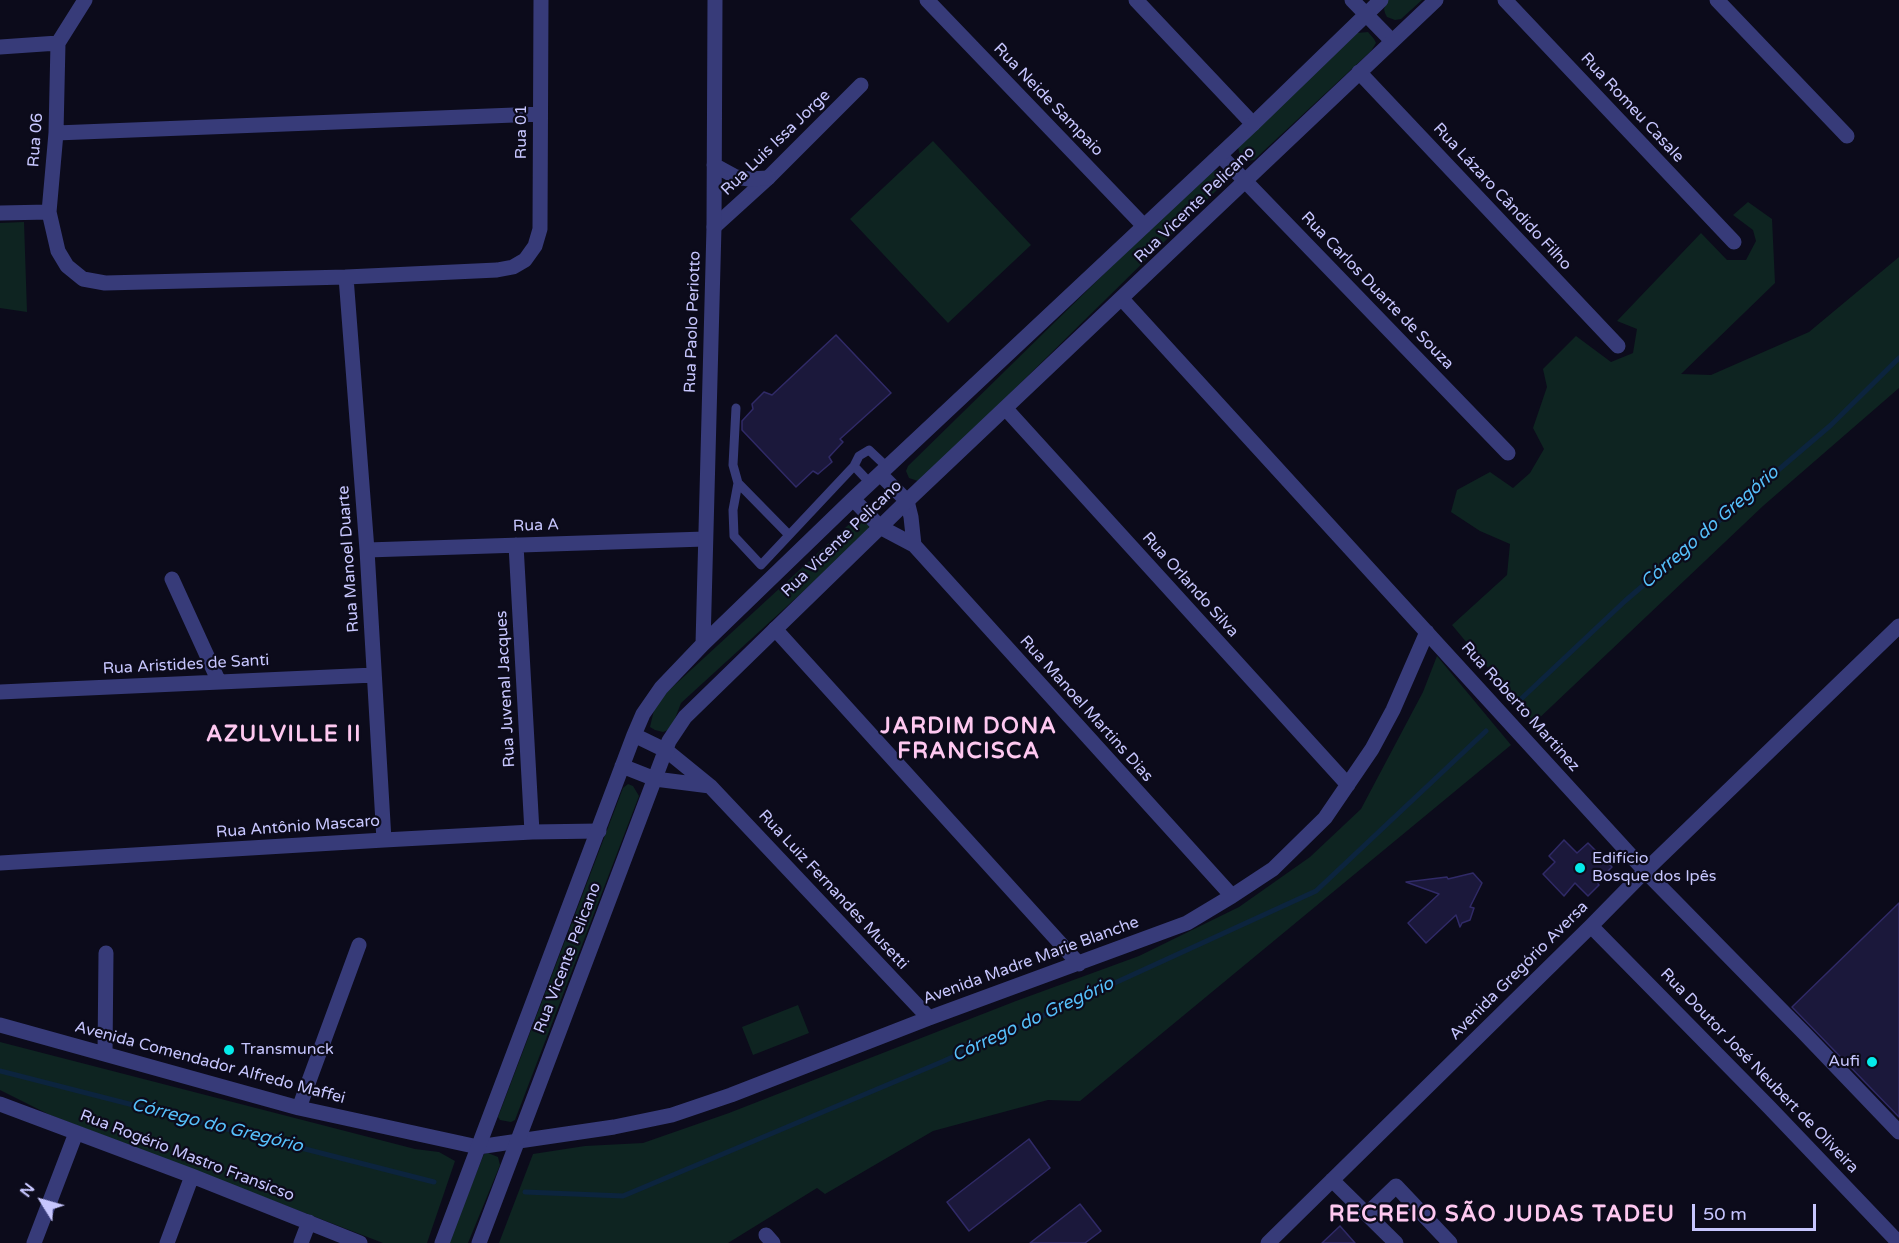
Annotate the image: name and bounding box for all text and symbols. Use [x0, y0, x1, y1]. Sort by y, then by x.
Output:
street label: Rua Neide Sampaio [989, 40, 1107, 160]
street label: Rua Romeu Casale [1576, 49, 1688, 167]
street label: Rua Luis Issa Jorge [717, 86, 835, 200]
street label: Rua 01 [512, 105, 532, 159]
street label: Rua 06 [25, 112, 47, 168]
street label: Rua Lázaro Cândido Filho [1429, 119, 1575, 275]
street label: Rua Vicente Pelicano [1131, 143, 1259, 267]
street label: Rua Carlos Duarte de Souza [1297, 208, 1457, 374]
street label: Rua Paolo Periotto [681, 251, 705, 393]
water label: Córrego do Gregório [1637, 462, 1783, 594]
street label: Rua Vicente Pelicano [778, 477, 906, 601]
street label: Rua Manoel Duarte [334, 485, 364, 633]
street label: Rua A [513, 516, 559, 536]
street label: Rua Orlando Silva [1138, 528, 1242, 642]
street label: Rua Juvenal Jacques [492, 610, 520, 768]
street label: Rua Manoel Martins Dias [1015, 632, 1157, 786]
street label: Rua Roberto Martinez [1457, 638, 1583, 776]
street label: Rua Aristides de Santi [102, 651, 270, 679]
district label: JARDIM DONA FRANCISCA [880, 714, 1058, 766]
district label: AZULVILLE II [206, 722, 362, 748]
street label: Rua Luiz Fernandes Musetti [754, 806, 912, 974]
street label: Rua Antônio Mascaro [215, 812, 381, 842]
place label: Edifício Bosque dos Ipês [1592, 849, 1716, 887]
marker: Edifício Bosque dos Ipês [1573, 861, 1587, 875]
street label: Rua Vicente Pelicano [530, 880, 606, 1036]
street label: Avenida Gregório Aversa [1446, 898, 1592, 1044]
street label: Avenida Madre Marie Blanche [920, 913, 1142, 1009]
street label: Rua Doutor José Neubert de Oliveira [1656, 965, 1862, 1177]
water label: Córrego do Gregório [949, 973, 1117, 1067]
street label: Avenida Comendador Alfredo Maffei [73, 1018, 347, 1108]
place label: Transmunck [241, 1040, 334, 1060]
marker: Transmunck [222, 1043, 236, 1057]
place label: Aufi [1828, 1052, 1860, 1072]
marker: Aufi [1865, 1055, 1879, 1069]
water label: Córrego do Gregório [129, 1094, 305, 1158]
street label: Rua Rogério Mastro Fransicso [77, 1106, 297, 1206]
north arrow [12, 1171, 72, 1231]
text: N [16, 1179, 39, 1201]
scale bar [1695, 1192, 1820, 1230]
district label: RECREIO SÃO JUDAS TADEU [1329, 1202, 1675, 1228]
text: 50 m [1703, 1203, 1747, 1225]

